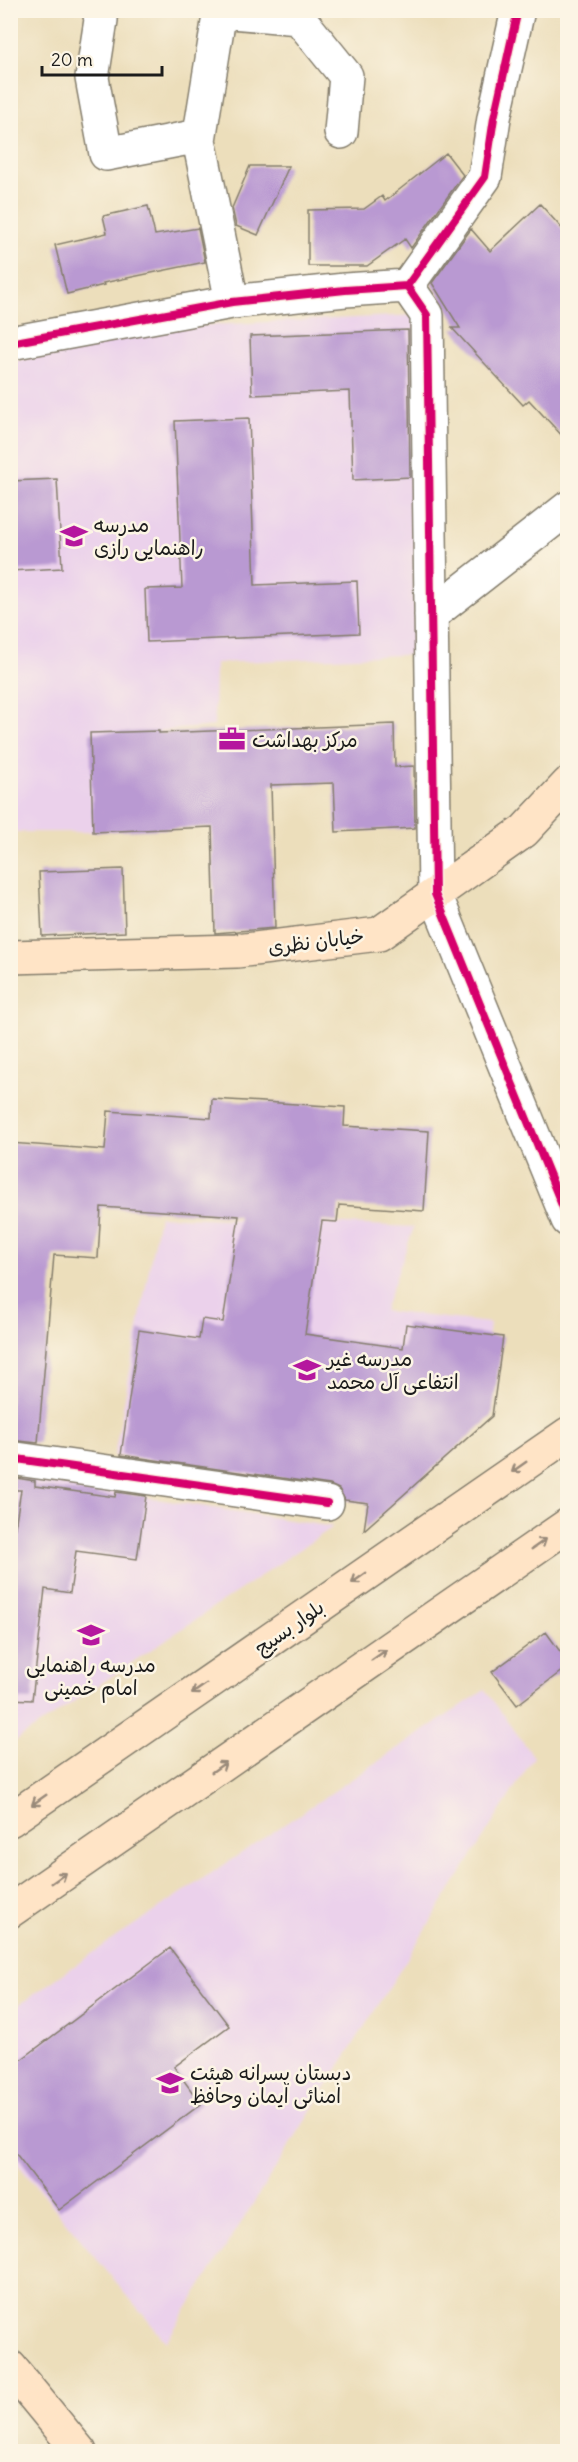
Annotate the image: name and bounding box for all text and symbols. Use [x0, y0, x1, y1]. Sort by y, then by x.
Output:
scale bar [42, 39, 162, 77]
text: 20 m [51, 48, 93, 71]
place label: مدرسه راهنمایی رازی [94, 512, 204, 561]
school or university icon: مدرسه راهنمایی رازی [59, 521, 89, 551]
office icon: مرکز بهداشت [217, 724, 247, 754]
place label: مرکز بهداشت [252, 727, 358, 752]
street label: خیابان نظری [267, 923, 365, 959]
place label: مدرسه غیر انتفاعی آل محمد [325, 1346, 459, 1395]
school or university icon: مدرسه غیر انتفاعی آل محمد [292, 1355, 322, 1385]
one-way arrow [512, 1461, 528, 1473]
one-way arrow [531, 1538, 547, 1550]
one-way arrow [352, 1572, 368, 1584]
street label: بلوار بسیج [249, 1594, 330, 1662]
school or university icon: مدرسه راهنمایی امام خمینی [76, 1620, 106, 1650]
one-way arrow [371, 1649, 388, 1662]
place label: مدرسه راهنمایی امام خمینی [26, 1652, 156, 1703]
one-way arrow [191, 1683, 208, 1695]
one-way arrow [210, 1761, 226, 1773]
one-way arrow [31, 1794, 47, 1806]
one-way arrow [50, 1872, 66, 1884]
place label: دبستان پسرانه هیئت امنائی ایمان وحافظ [190, 2060, 351, 2109]
school or university icon: دبستان پسرانه هیئت امنائی ایمان وحافظ [155, 2068, 185, 2098]

